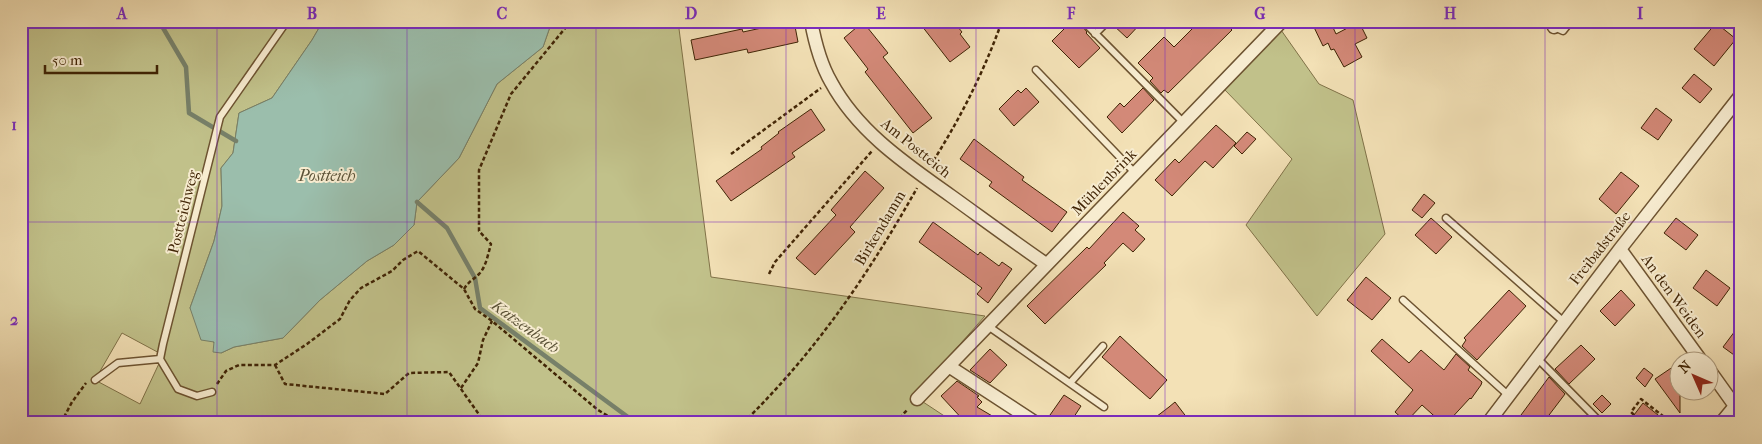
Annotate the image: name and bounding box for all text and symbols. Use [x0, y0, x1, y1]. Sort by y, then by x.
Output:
text: A [116, 4, 128, 23]
text: B [307, 4, 317, 23]
text: C [497, 4, 508, 23]
text: D [685, 4, 697, 23]
text: E [876, 4, 886, 23]
text: F [1066, 4, 1076, 23]
text: G [1254, 4, 1266, 23]
text: H [1444, 4, 1457, 23]
text: I [1637, 4, 1644, 23]
scale bar [45, 42, 158, 74]
text: 50 m [52, 51, 83, 69]
street label: Am Postteich [877, 114, 955, 182]
text: 1 [11, 115, 17, 134]
street label: Mühlenbrink [1068, 145, 1140, 219]
water label: Postteich [297, 166, 356, 185]
street label: Postteichweg [164, 167, 202, 256]
street label: Birkendamm [851, 187, 910, 269]
street label: Freibadstraße [1566, 207, 1635, 289]
street label: An den Weiden [1637, 250, 1711, 342]
water label: Katzenbach [487, 295, 563, 357]
text: 2 [10, 310, 18, 329]
north arrow [1670, 352, 1720, 402]
text: N [1675, 357, 1695, 377]

